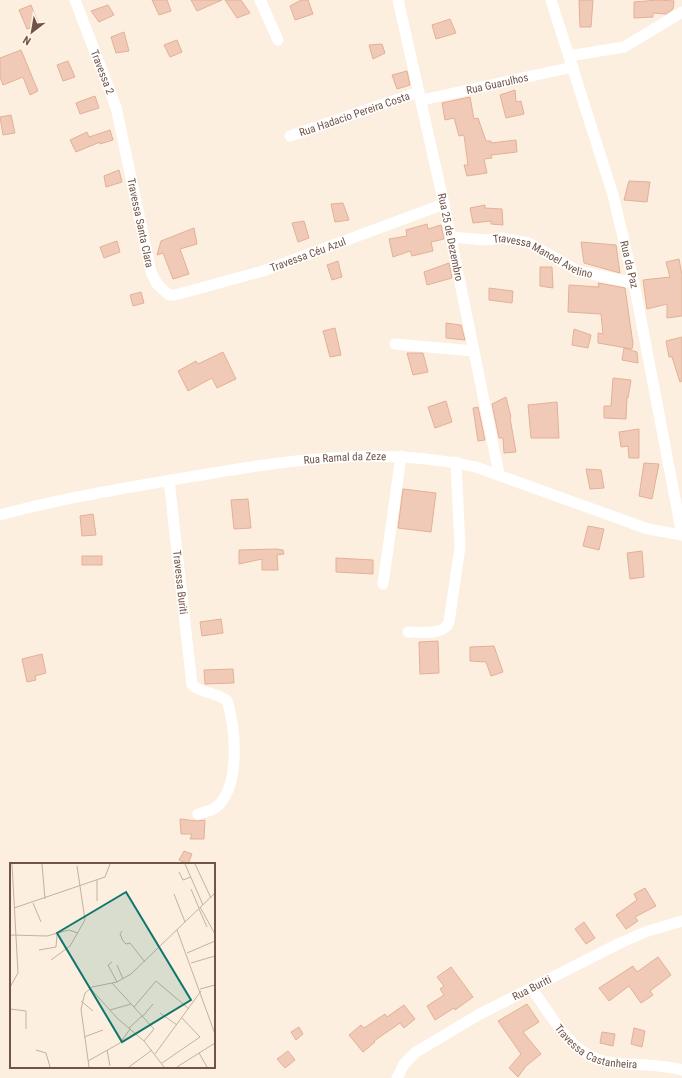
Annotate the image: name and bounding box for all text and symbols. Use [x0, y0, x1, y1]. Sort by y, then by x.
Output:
north arrow [12, 12, 52, 52]
text: N [21, 33, 33, 47]
street label: Travessa 2 [88, 48, 117, 96]
street label: Rua Guarulhos [465, 70, 529, 97]
street label: Rua Hadacio Pereira Costa [297, 89, 411, 139]
street label: Travessa Santa Clara [125, 177, 156, 269]
street label: Rua 25 de Dezembro [435, 192, 466, 283]
street label: Travessa Manoel Avelino [492, 231, 594, 281]
street label: Travessa Céu Azul [268, 234, 348, 274]
street label: Rua da Paz [618, 239, 641, 289]
street label: Rua Ramal da Zeze [303, 450, 386, 467]
street label: Travessa Buriti [170, 550, 191, 615]
inset map [10, 863, 215, 1068]
street label: Rua Buriti [510, 972, 553, 1003]
street label: Travessa Castanheira [552, 1022, 638, 1071]

